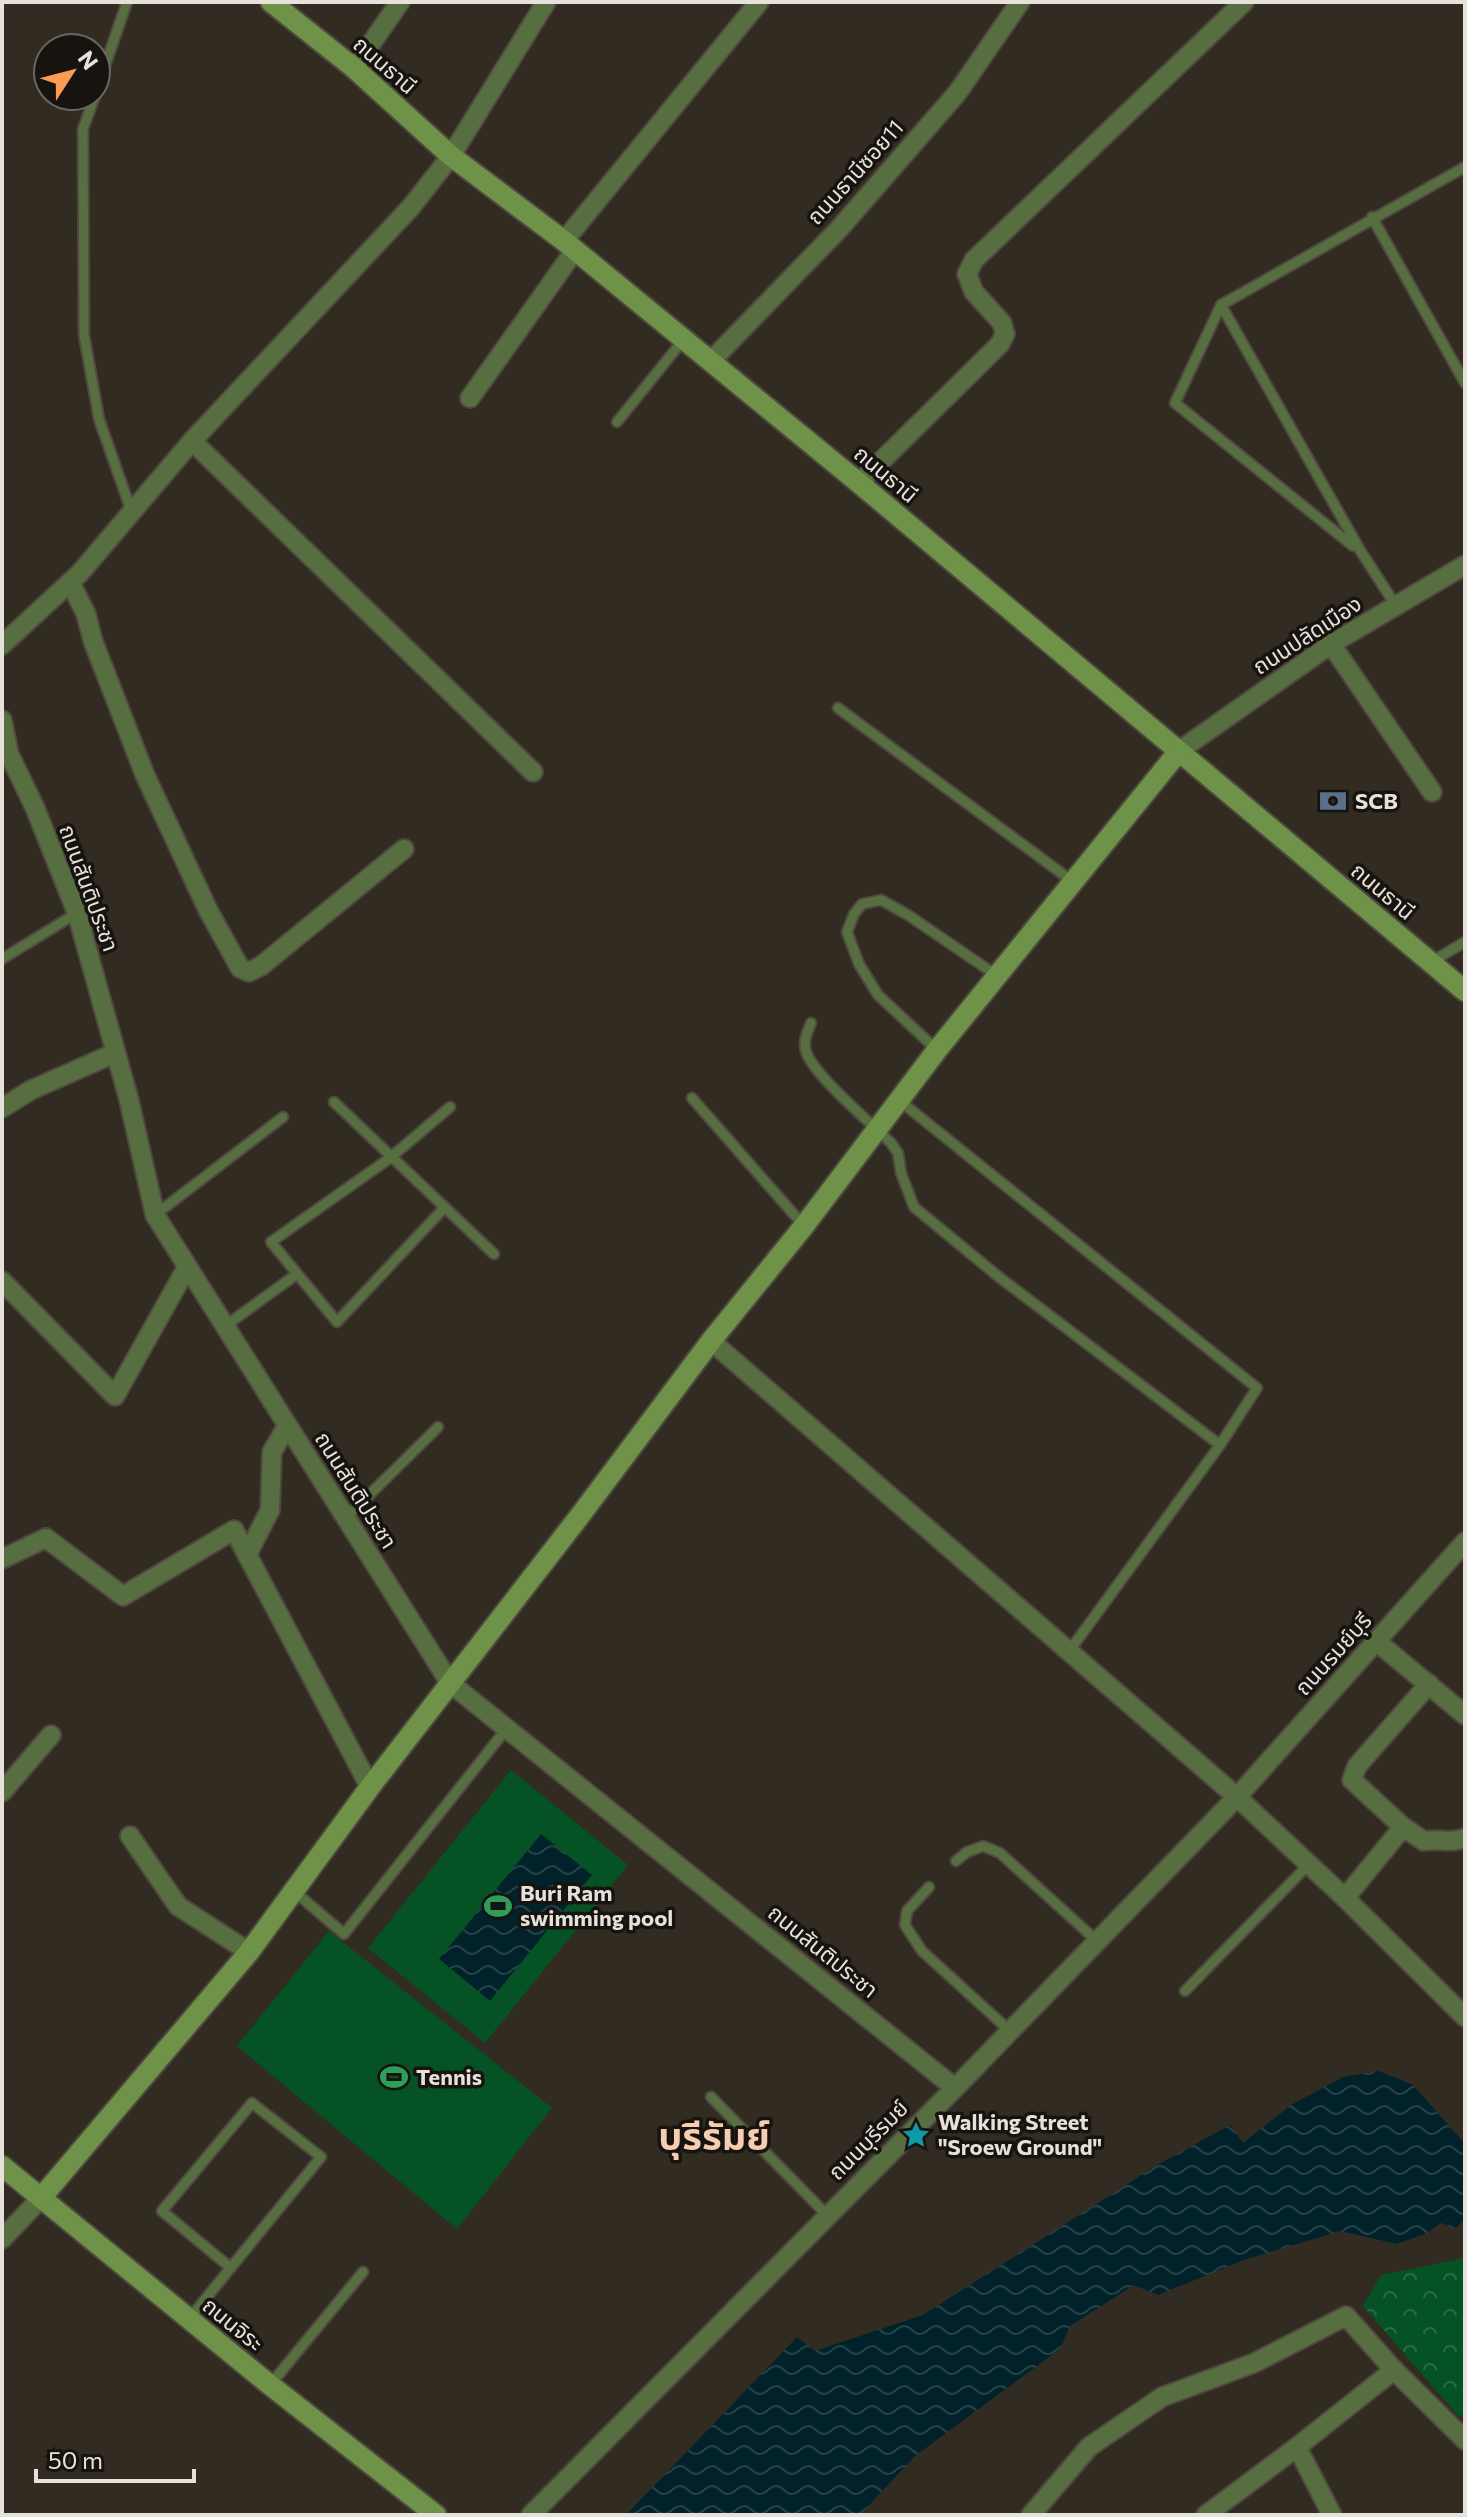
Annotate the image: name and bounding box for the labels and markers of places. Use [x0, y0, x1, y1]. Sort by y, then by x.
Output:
bank icon: SCB [1318, 786, 1348, 816]
place label: SCB [1355, 787, 1398, 814]
place label: Buri Ram swimming pool [520, 1879, 673, 1931]
sports icon: Buri Ram swimming pool [483, 1891, 513, 1921]
sports icon: Tennis [379, 2062, 409, 2092]
place label: Tennis [416, 2063, 482, 2090]
place label: Walking Street "Sroew Ground" [938, 2108, 1102, 2160]
place icon: Walking Street "Sroew Ground" [901, 2120, 931, 2150]

